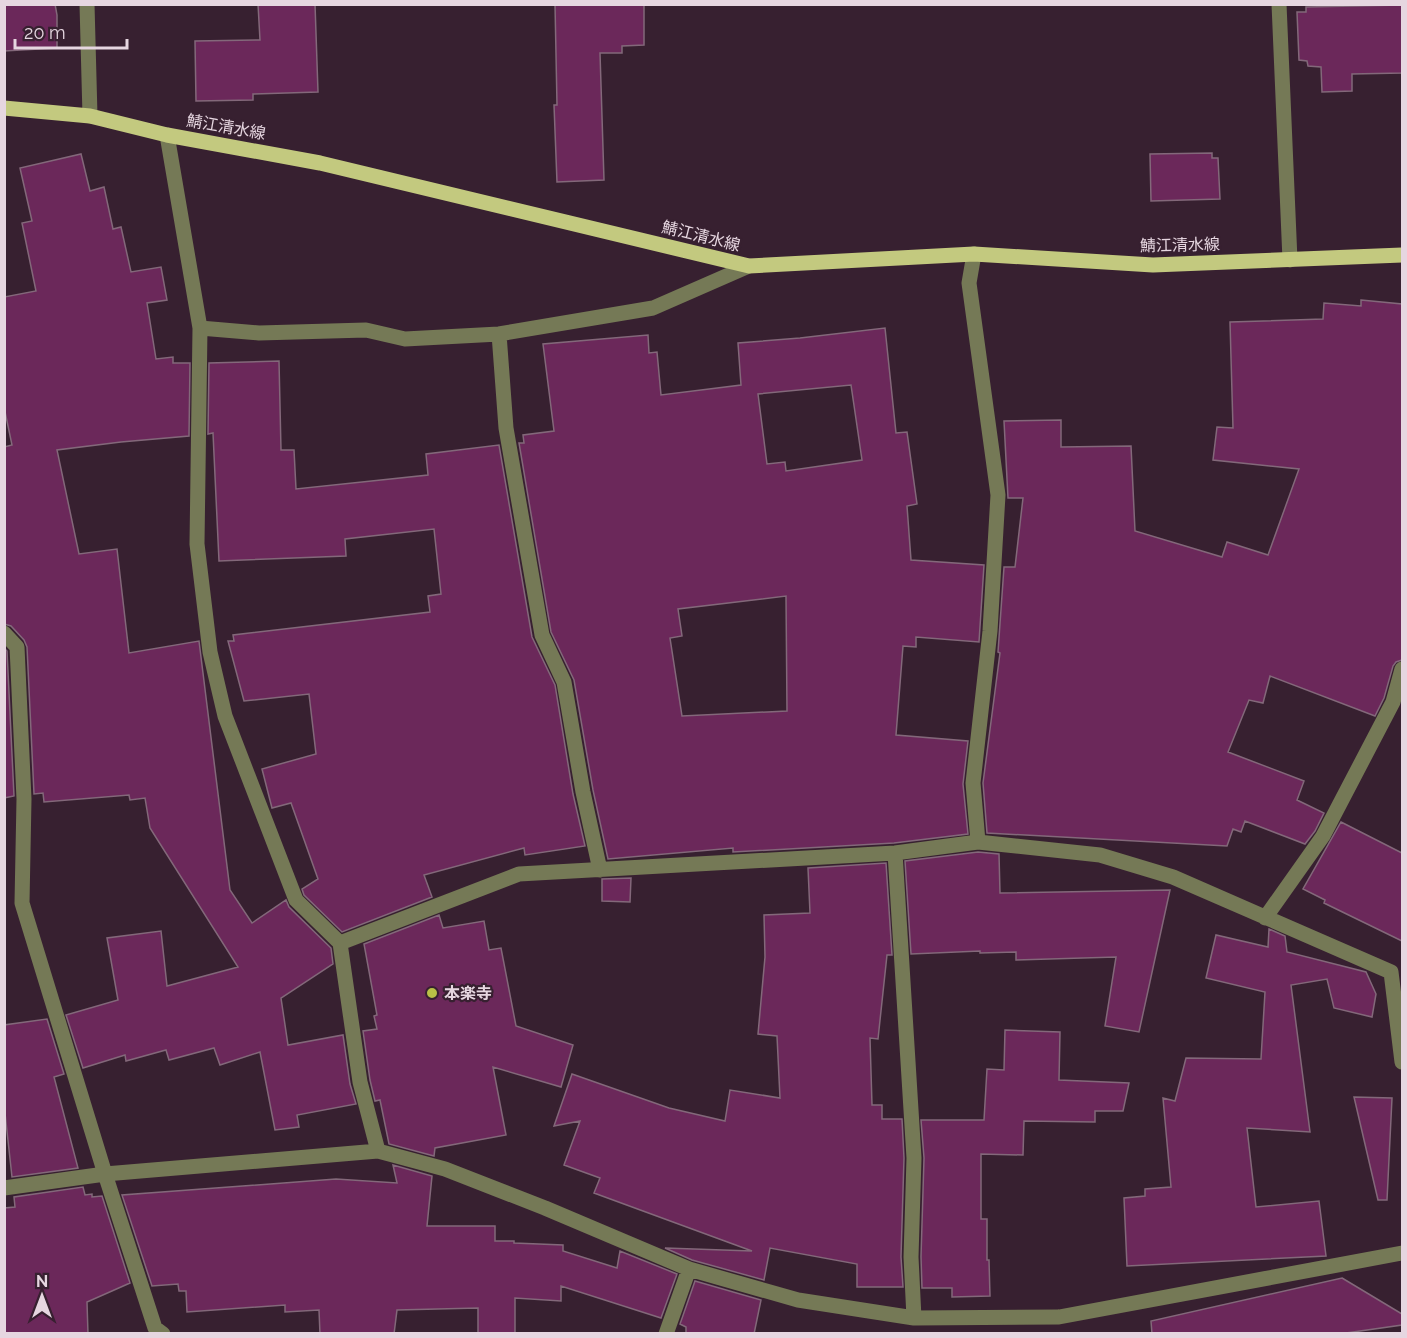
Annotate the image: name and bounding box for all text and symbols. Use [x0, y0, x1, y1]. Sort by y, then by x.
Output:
scale bar [15, 12, 128, 50]
text: 20 m [24, 22, 66, 43]
street label: 鯖江清水線 [185, 111, 267, 143]
street label: 鯖江清水線 [660, 217, 742, 255]
street label: 鯖江清水線 [1140, 235, 1220, 255]
place label: 本楽寺 [444, 984, 492, 1003]
marker: 本楽寺 [425, 986, 439, 1000]
north arrow [12, 1266, 72, 1326]
text: N [36, 1272, 48, 1291]

